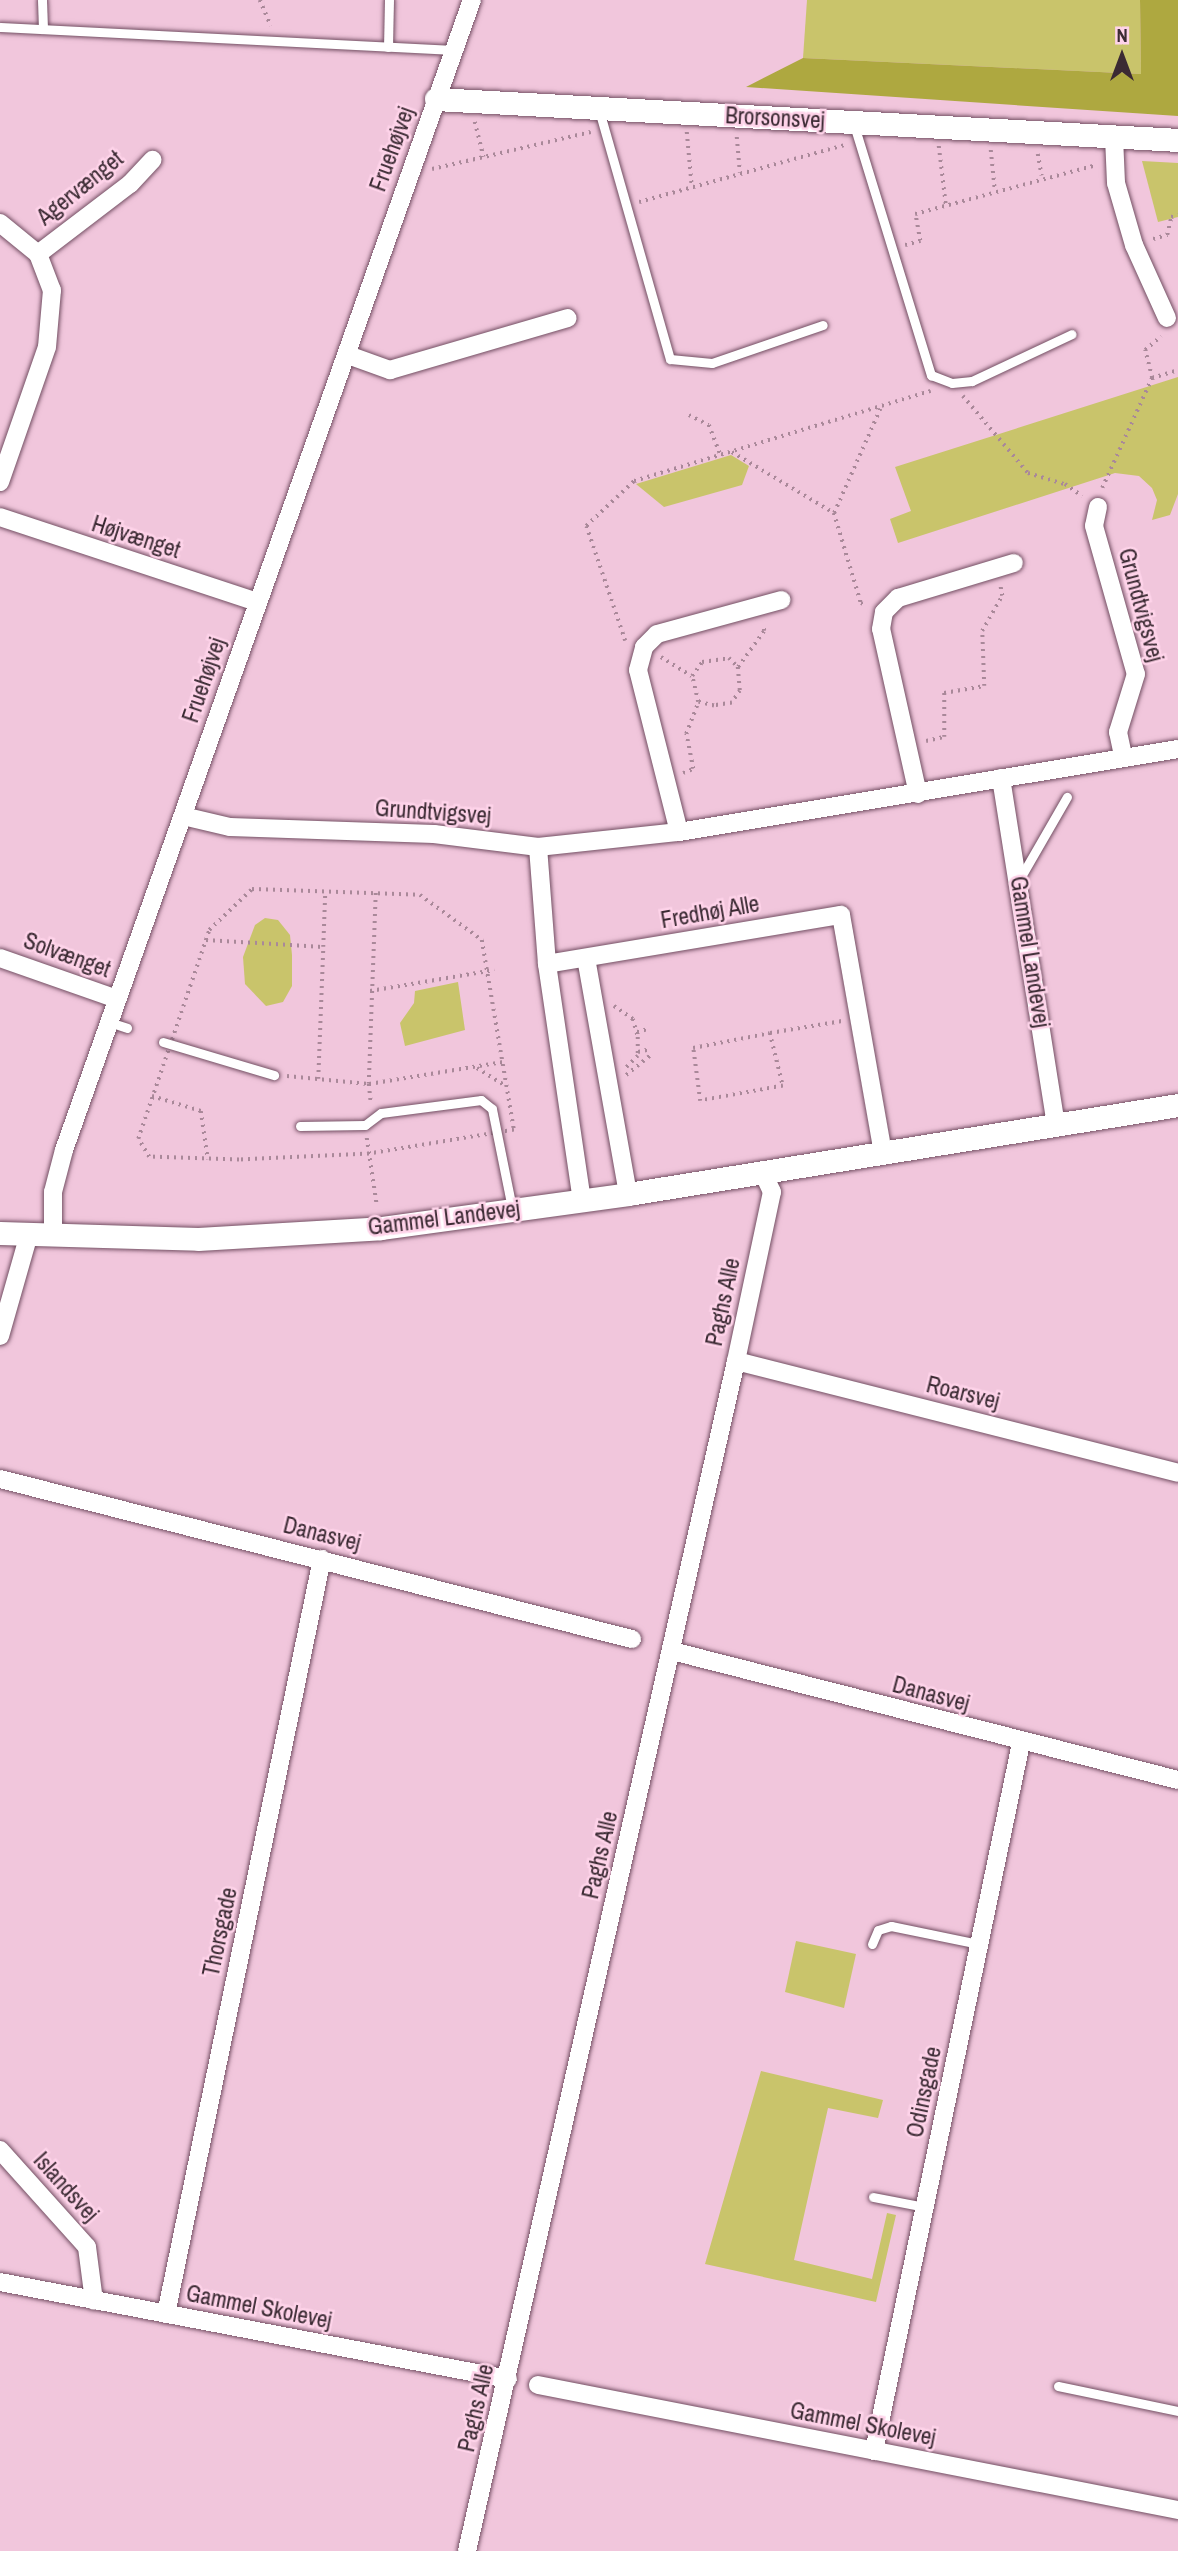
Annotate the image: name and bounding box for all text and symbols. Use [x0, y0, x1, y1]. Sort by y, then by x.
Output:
north arrow [1087, 21, 1157, 91]
text: N [1116, 22, 1128, 48]
street label: Brorsonsvej [725, 102, 825, 134]
street label: Fruehøjvej [364, 103, 420, 195]
street label: Agervænget [31, 145, 129, 231]
street label: Højvænget [88, 510, 184, 564]
street label: Grundtvigsvej [1113, 545, 1169, 665]
street label: Fruehøjvej [177, 634, 231, 726]
street label: Grundtvigsvej [374, 794, 492, 830]
street label: Gammel Landevej [1004, 874, 1056, 1030]
street label: Fredhøj Alle [658, 890, 762, 934]
street label: Solvænget [20, 927, 114, 983]
street label: Gammel Landevej [366, 1195, 522, 1241]
street label: Paghs Alle [700, 1255, 746, 1349]
street label: Roarsvej [924, 1371, 1002, 1415]
street label: Danasvej [281, 1511, 363, 1557]
street label: Danasvej [889, 1670, 973, 1718]
street label: Paghs Alle [576, 1808, 624, 1902]
street label: Thorsgade [197, 1885, 243, 1979]
street label: Odinsgade [901, 2044, 947, 2140]
street label: Islandsvej [28, 2147, 104, 2227]
street label: Gammel Skolevej [184, 2279, 334, 2335]
street label: Paghs Alle [452, 2361, 500, 2455]
street label: Gammel Skolevej [788, 2396, 938, 2452]

